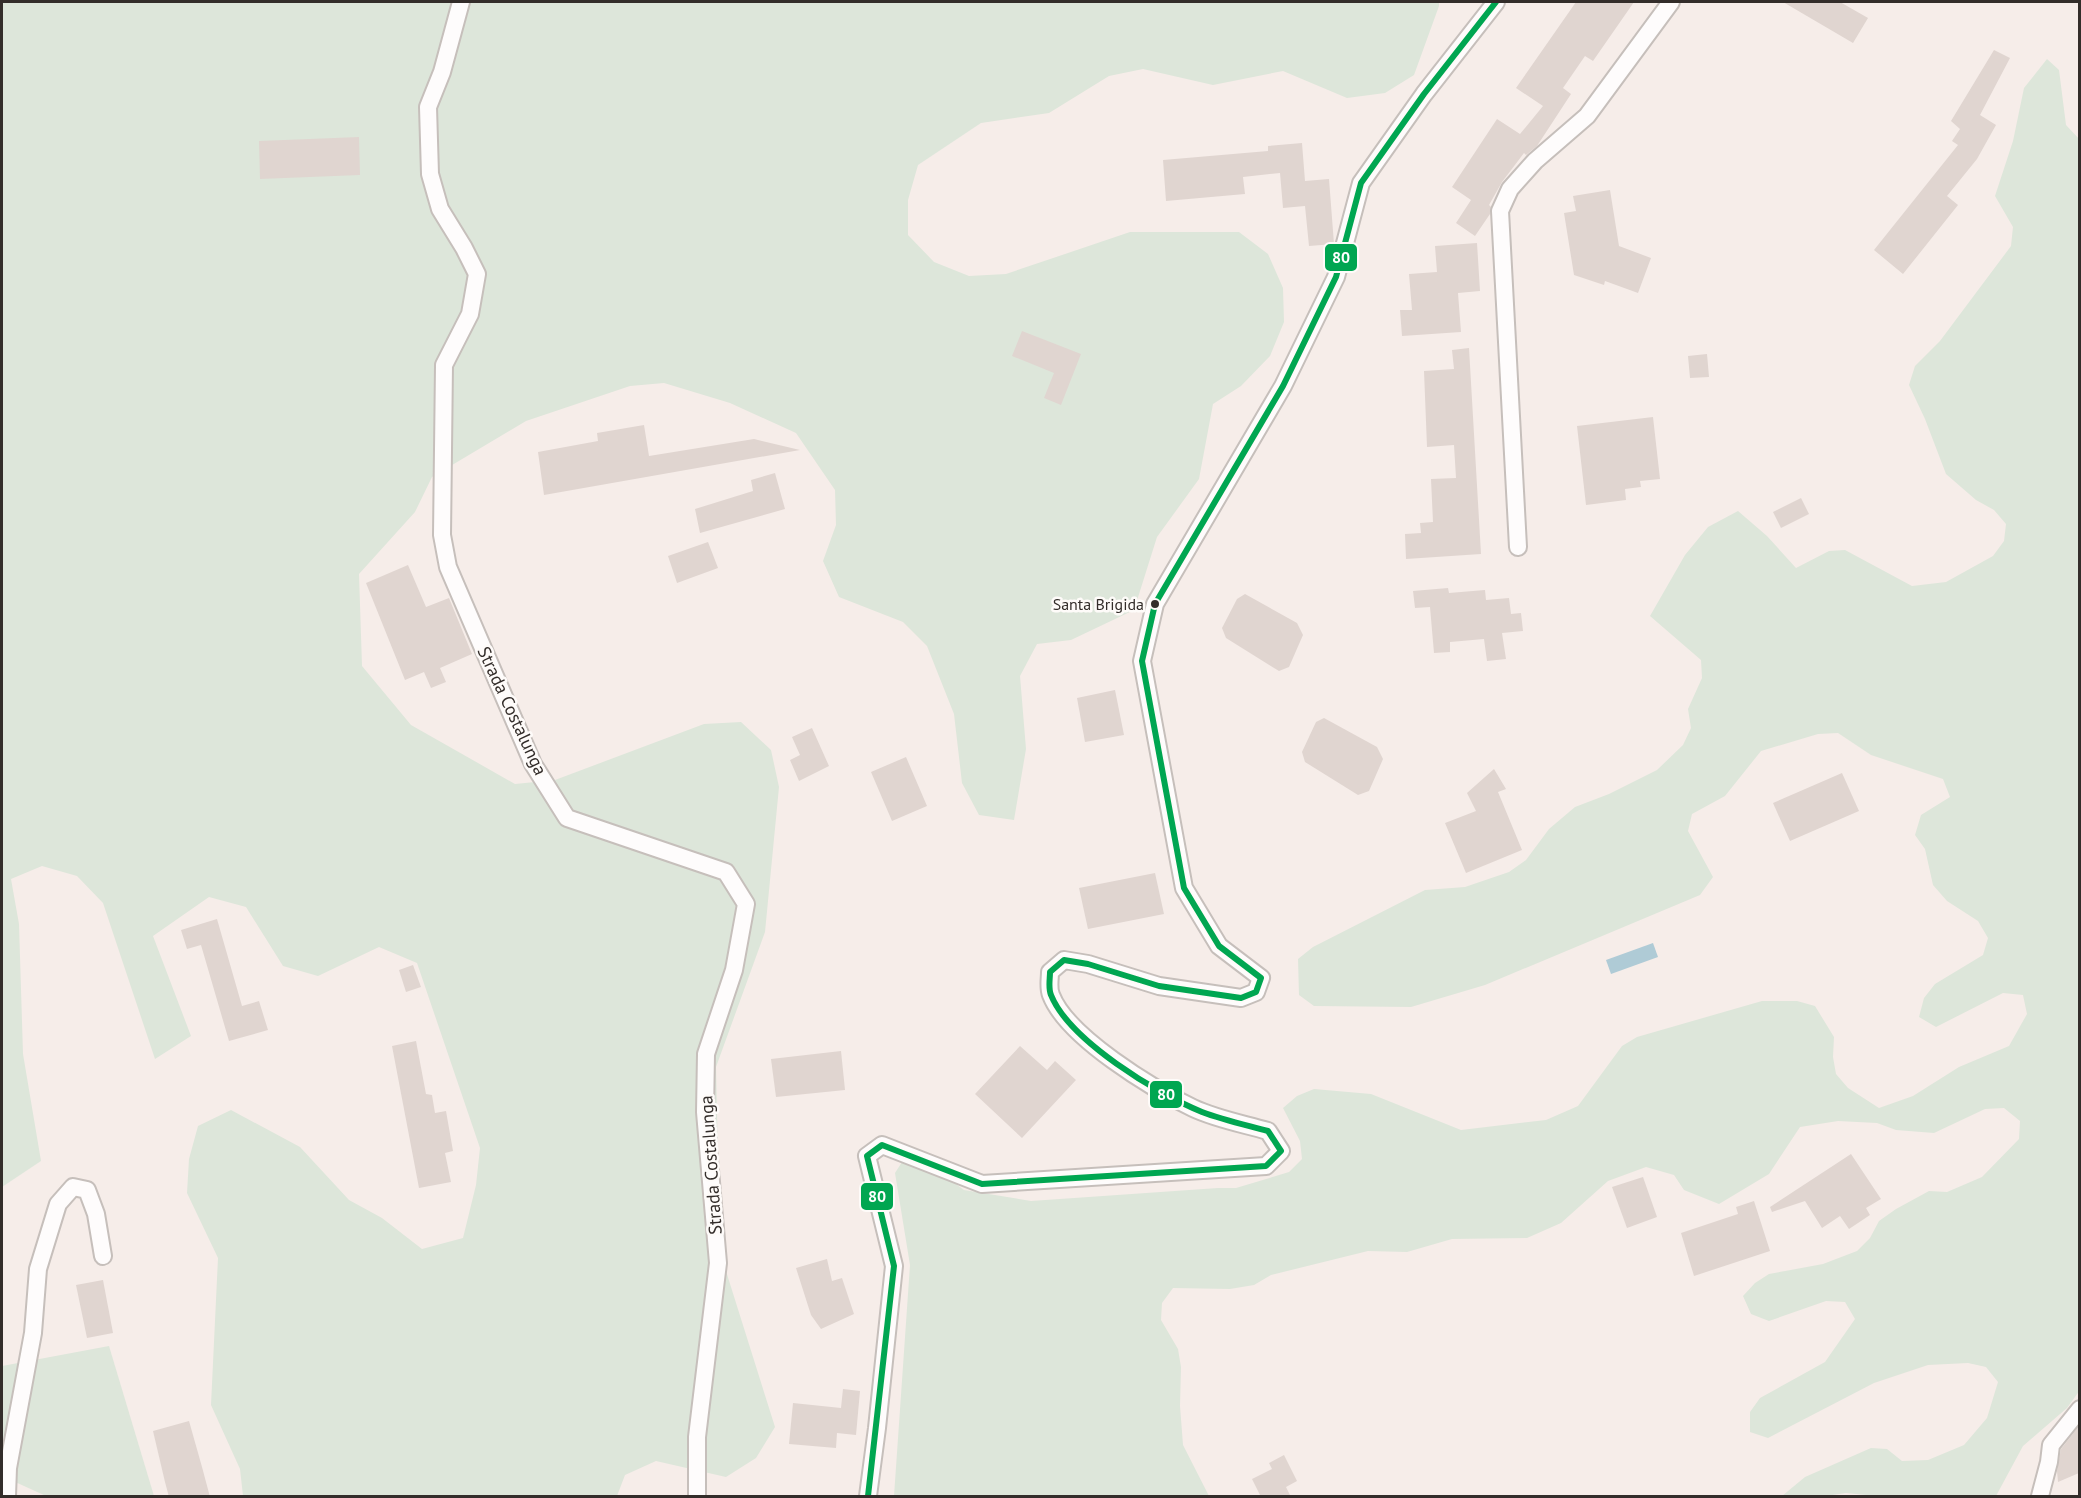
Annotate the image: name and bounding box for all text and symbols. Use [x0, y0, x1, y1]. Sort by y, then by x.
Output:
line badge: 80 [1324, 243, 1358, 272]
text: 80 [1332, 247, 1350, 267]
place label: Santa Brigida [1053, 594, 1144, 614]
marker: Santa Brigida [1149, 598, 1161, 610]
street label: Strada Costalunga [473, 643, 552, 779]
line badge: 80 [1149, 1080, 1183, 1109]
text: 80 [1157, 1084, 1175, 1104]
street label: Strada Costalunga [694, 1095, 727, 1235]
line badge: 80 [860, 1182, 894, 1211]
text: 80 [868, 1186, 886, 1206]

